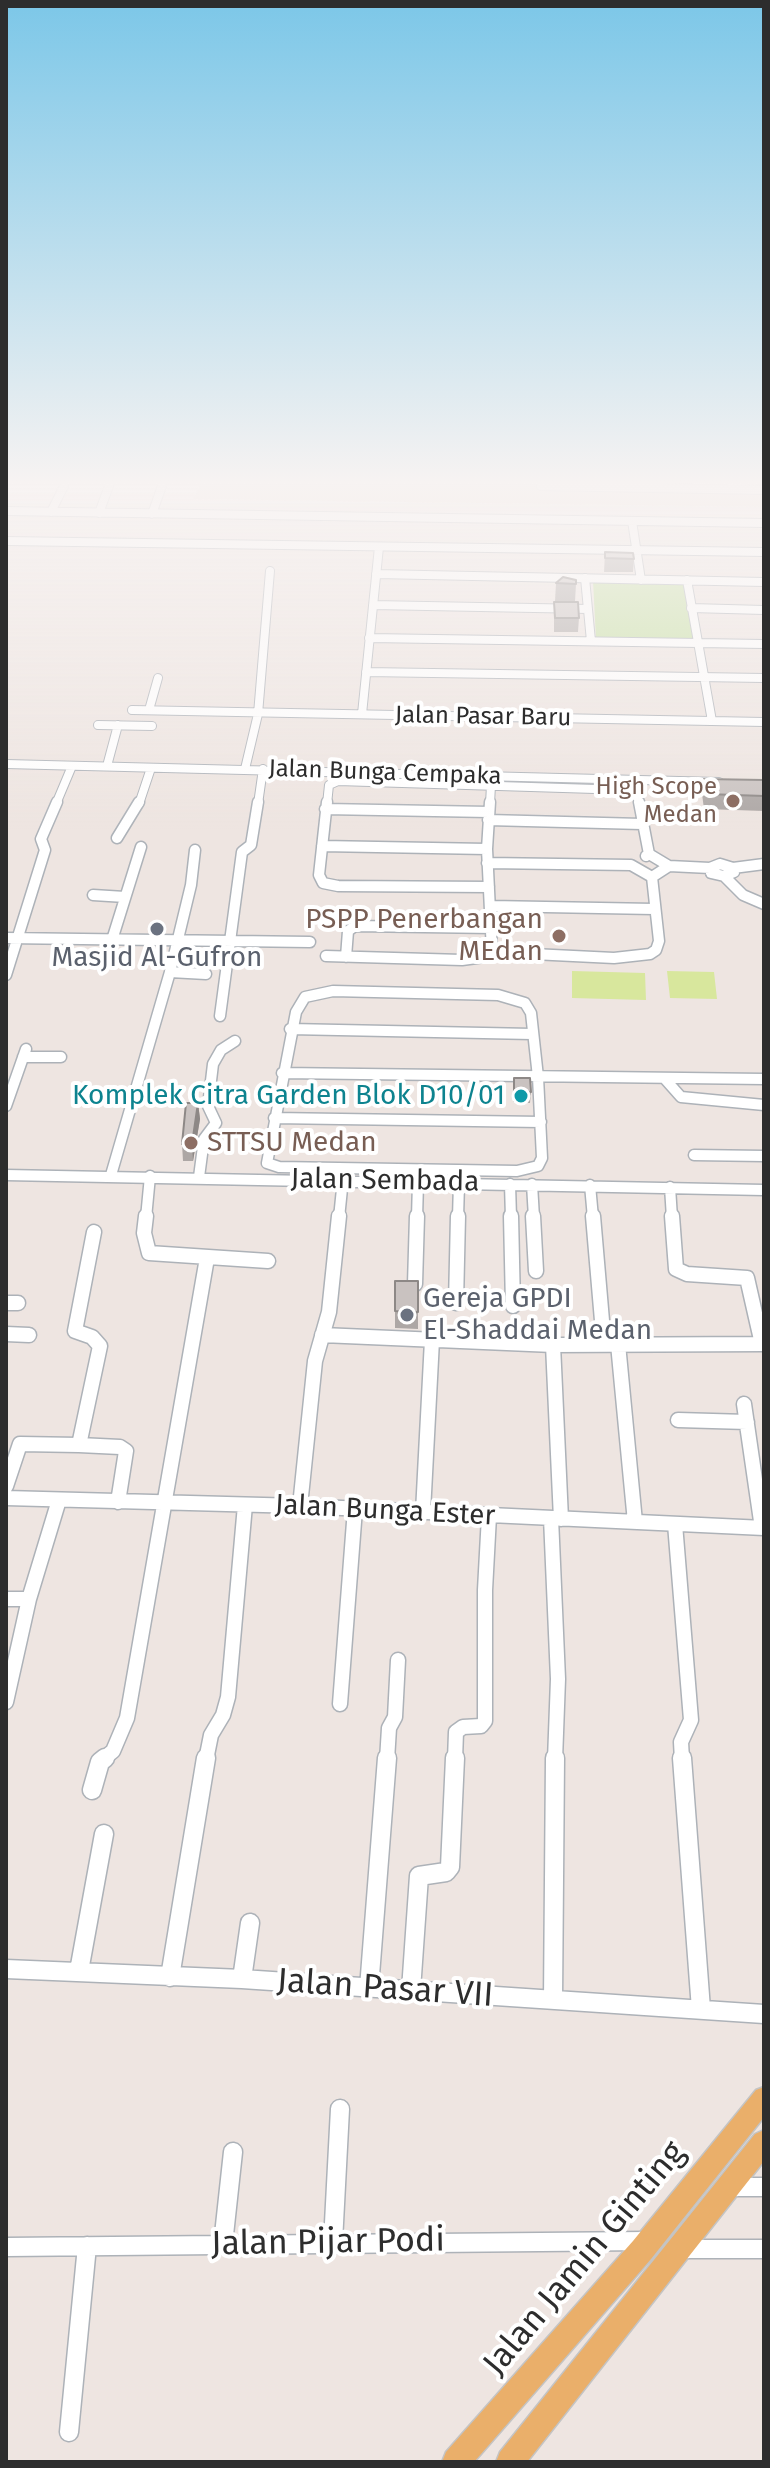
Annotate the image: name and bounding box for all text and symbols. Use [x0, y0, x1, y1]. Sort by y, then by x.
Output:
street label: Jalan Pasar Baru [395, 701, 571, 733]
street label: Jalan Bunga Cempaka [268, 755, 502, 791]
place label: High Scope Medan [596, 773, 717, 829]
marker: High Scope Medan [724, 792, 742, 810]
place label: PSPP Penerbangan MEdan [305, 903, 543, 969]
marker: Masjid Al-Gufron [148, 920, 166, 938]
marker: PSPP Penerbangan MEdan [550, 927, 568, 945]
place label: Masjid Al-Gufron [51, 941, 263, 975]
place label: Komplek Citra Garden Blok D10/01 [72, 1079, 505, 1113]
marker: Komplek Citra Garden Blok D10/01 [512, 1087, 530, 1105]
place label: STTSU Medan [207, 1126, 377, 1160]
marker: STTSU Medan [182, 1134, 200, 1152]
street label: Jalan Sembada [290, 1163, 480, 1199]
place label: Gereja GPDI El-Shaddai Medan [423, 1282, 652, 1348]
marker: Gereja GPDI El-Shaddai Medan [398, 1306, 416, 1324]
street label: Jalan Bunga Ester [274, 1488, 496, 1534]
street label: Jalan Pasar VII [275, 1961, 495, 2017]
street label: Jalan Jamin Ginting [475, 2134, 695, 2384]
street label: Jalan Pijar Podi [211, 2221, 445, 2265]

